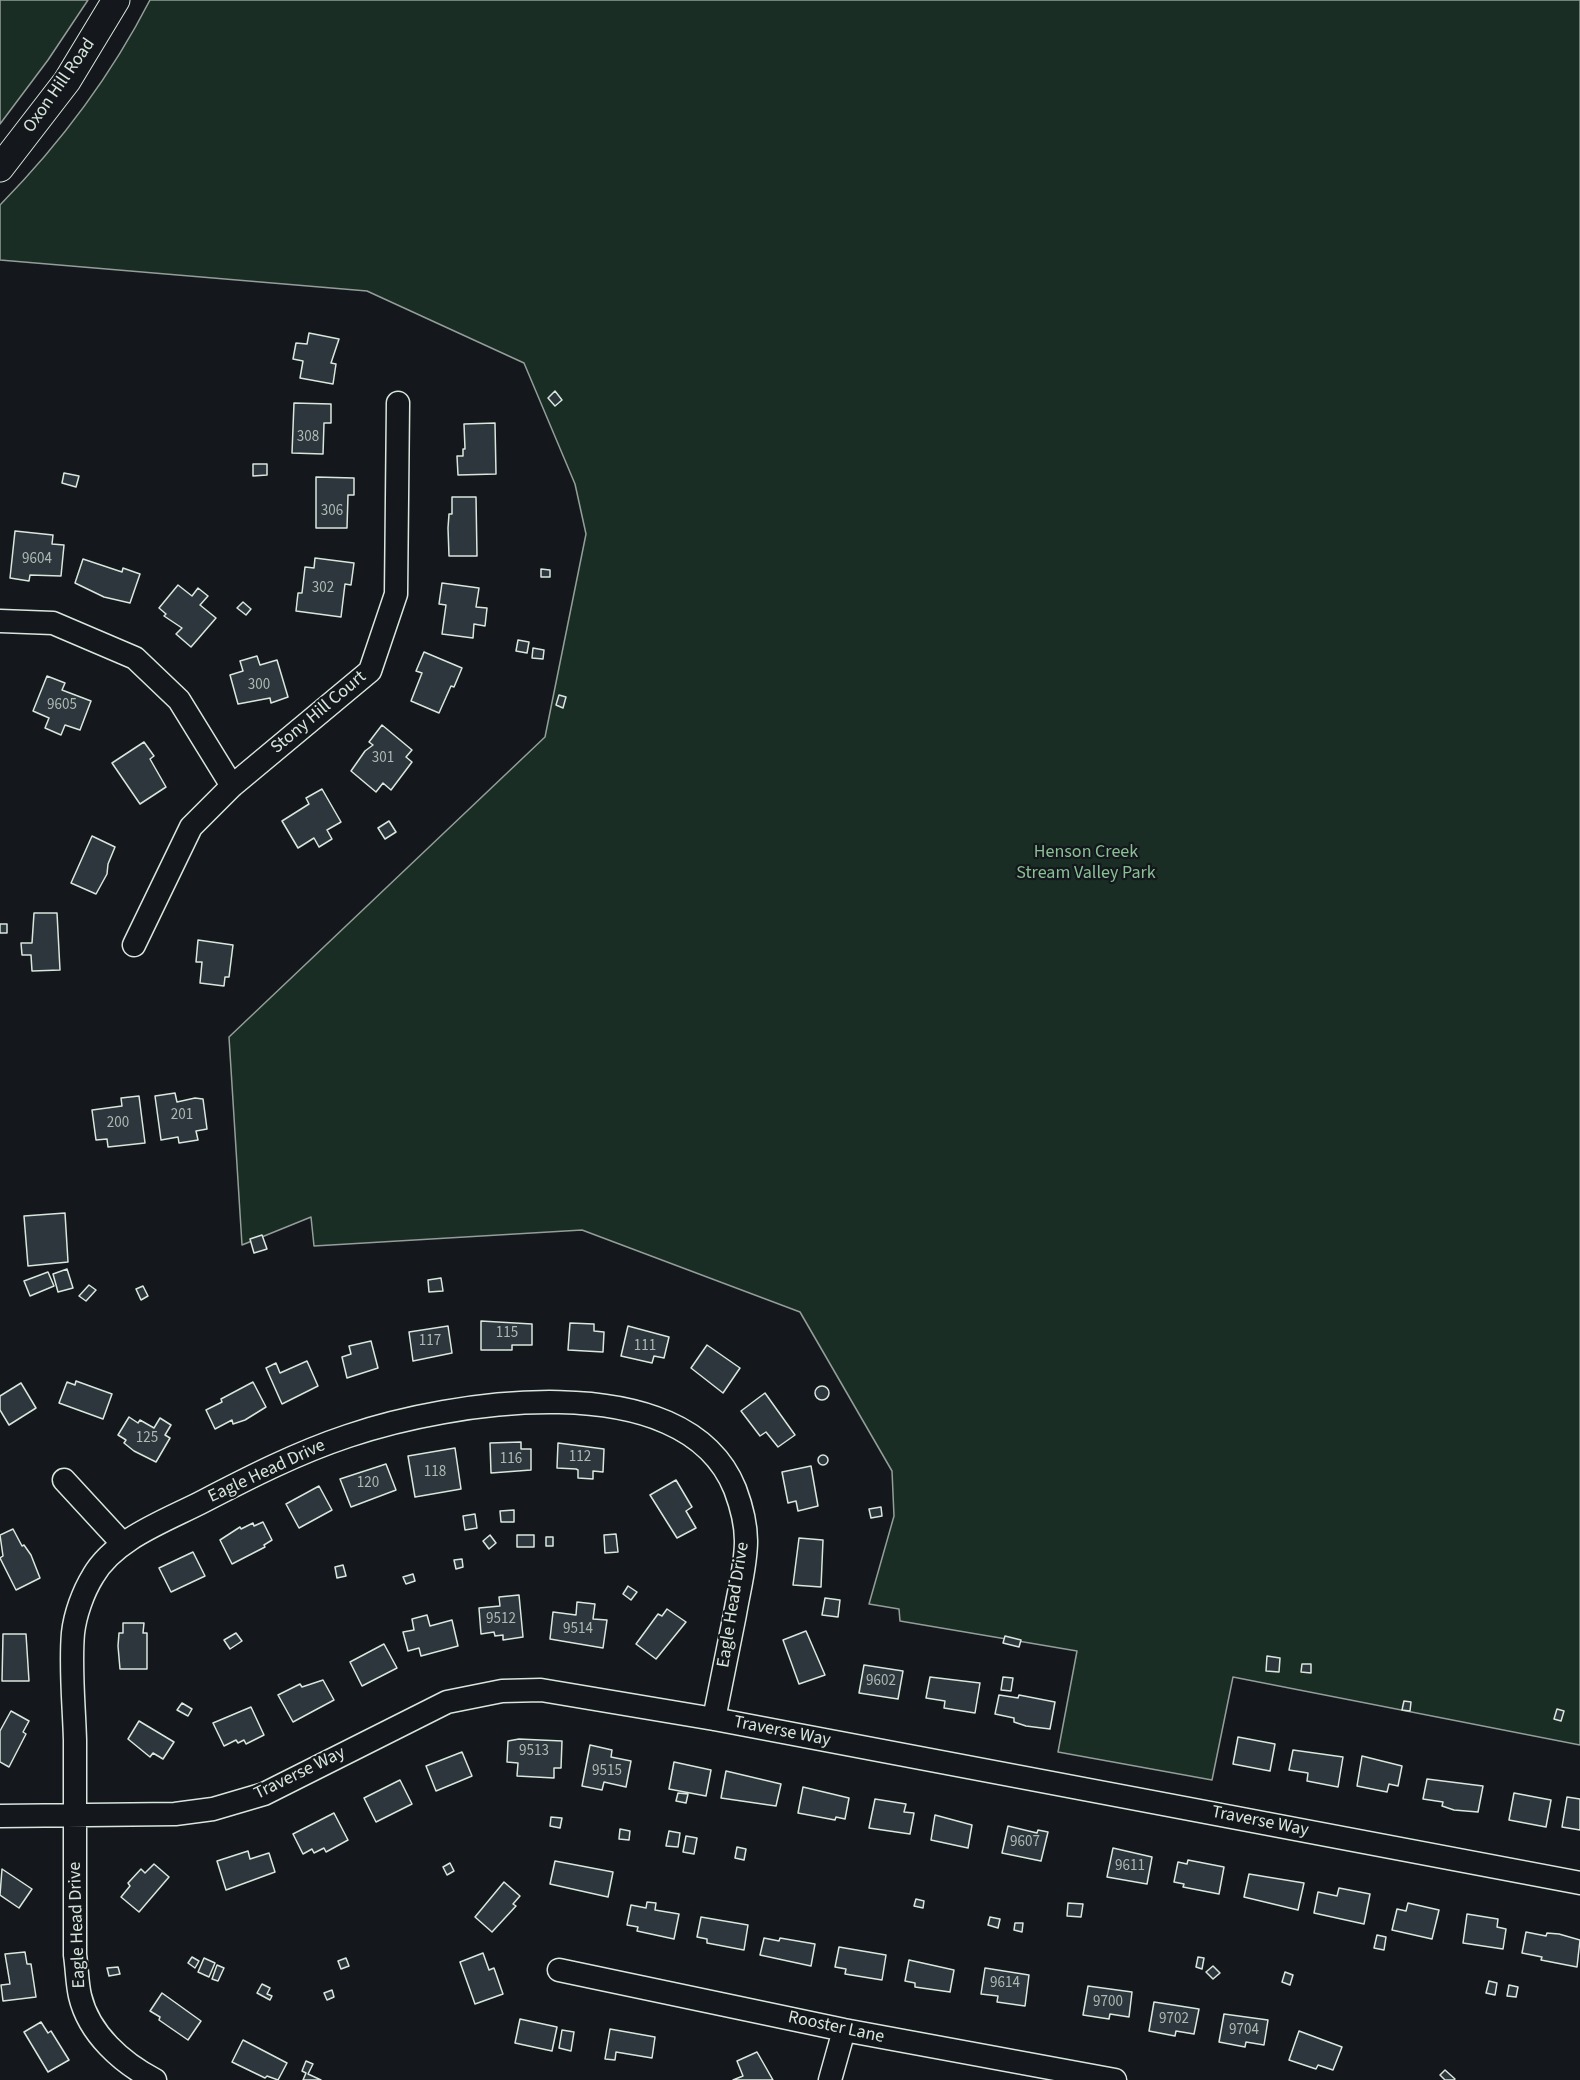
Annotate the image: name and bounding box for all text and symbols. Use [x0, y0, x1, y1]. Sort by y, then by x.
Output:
street label: Oxon Hill Road [20, 35, 100, 137]
house number: 308 [297, 429, 319, 447]
house number: 306 [321, 503, 343, 521]
house number: 9604 [22, 551, 52, 569]
house number: 302 [312, 580, 334, 598]
street label: Stony Hill Court [267, 667, 371, 759]
house number: 300 [248, 677, 270, 695]
house number: 9605 [47, 697, 77, 715]
house number: 301 [372, 750, 394, 768]
park label: Henson Creek Stream Valley Park [1016, 842, 1156, 884]
house number: 201 [171, 1107, 193, 1125]
house number: 200 [107, 1115, 129, 1133]
house number: 115 [496, 1325, 518, 1343]
house number: 117 [419, 1333, 441, 1351]
house number: 111 [634, 1338, 656, 1356]
house number: 125 [136, 1430, 158, 1448]
street label: Eagle Head Drive [205, 1435, 329, 1509]
house number: 112 [569, 1449, 591, 1467]
house number: 116 [500, 1451, 522, 1469]
house number: 118 [424, 1464, 446, 1482]
house number: 120 [357, 1475, 379, 1493]
street label: Eagle Head Drive [713, 1541, 755, 1669]
house number: 9512 [486, 1611, 516, 1629]
house number: 9514 [563, 1621, 593, 1639]
house number: 9602 [866, 1673, 896, 1691]
street label: Traverse Way [732, 1712, 832, 1752]
street label: Traverse Way [251, 1743, 349, 1805]
house number: 9513 [519, 1743, 549, 1761]
house number: 9515 [592, 1763, 622, 1781]
street label: Traverse Way [1210, 1802, 1310, 1842]
house number: 9607 [1010, 1834, 1040, 1852]
house number: 9611 [1115, 1858, 1145, 1876]
street label: Eagle Head Drive [65, 1861, 91, 1989]
house number: 9614 [990, 1975, 1020, 1993]
house number: 9700 [1093, 1994, 1123, 2012]
street label: Rooster Lane [786, 2007, 886, 2049]
house number: 9702 [1159, 2011, 1189, 2029]
house number: 9704 [1229, 2022, 1259, 2040]

